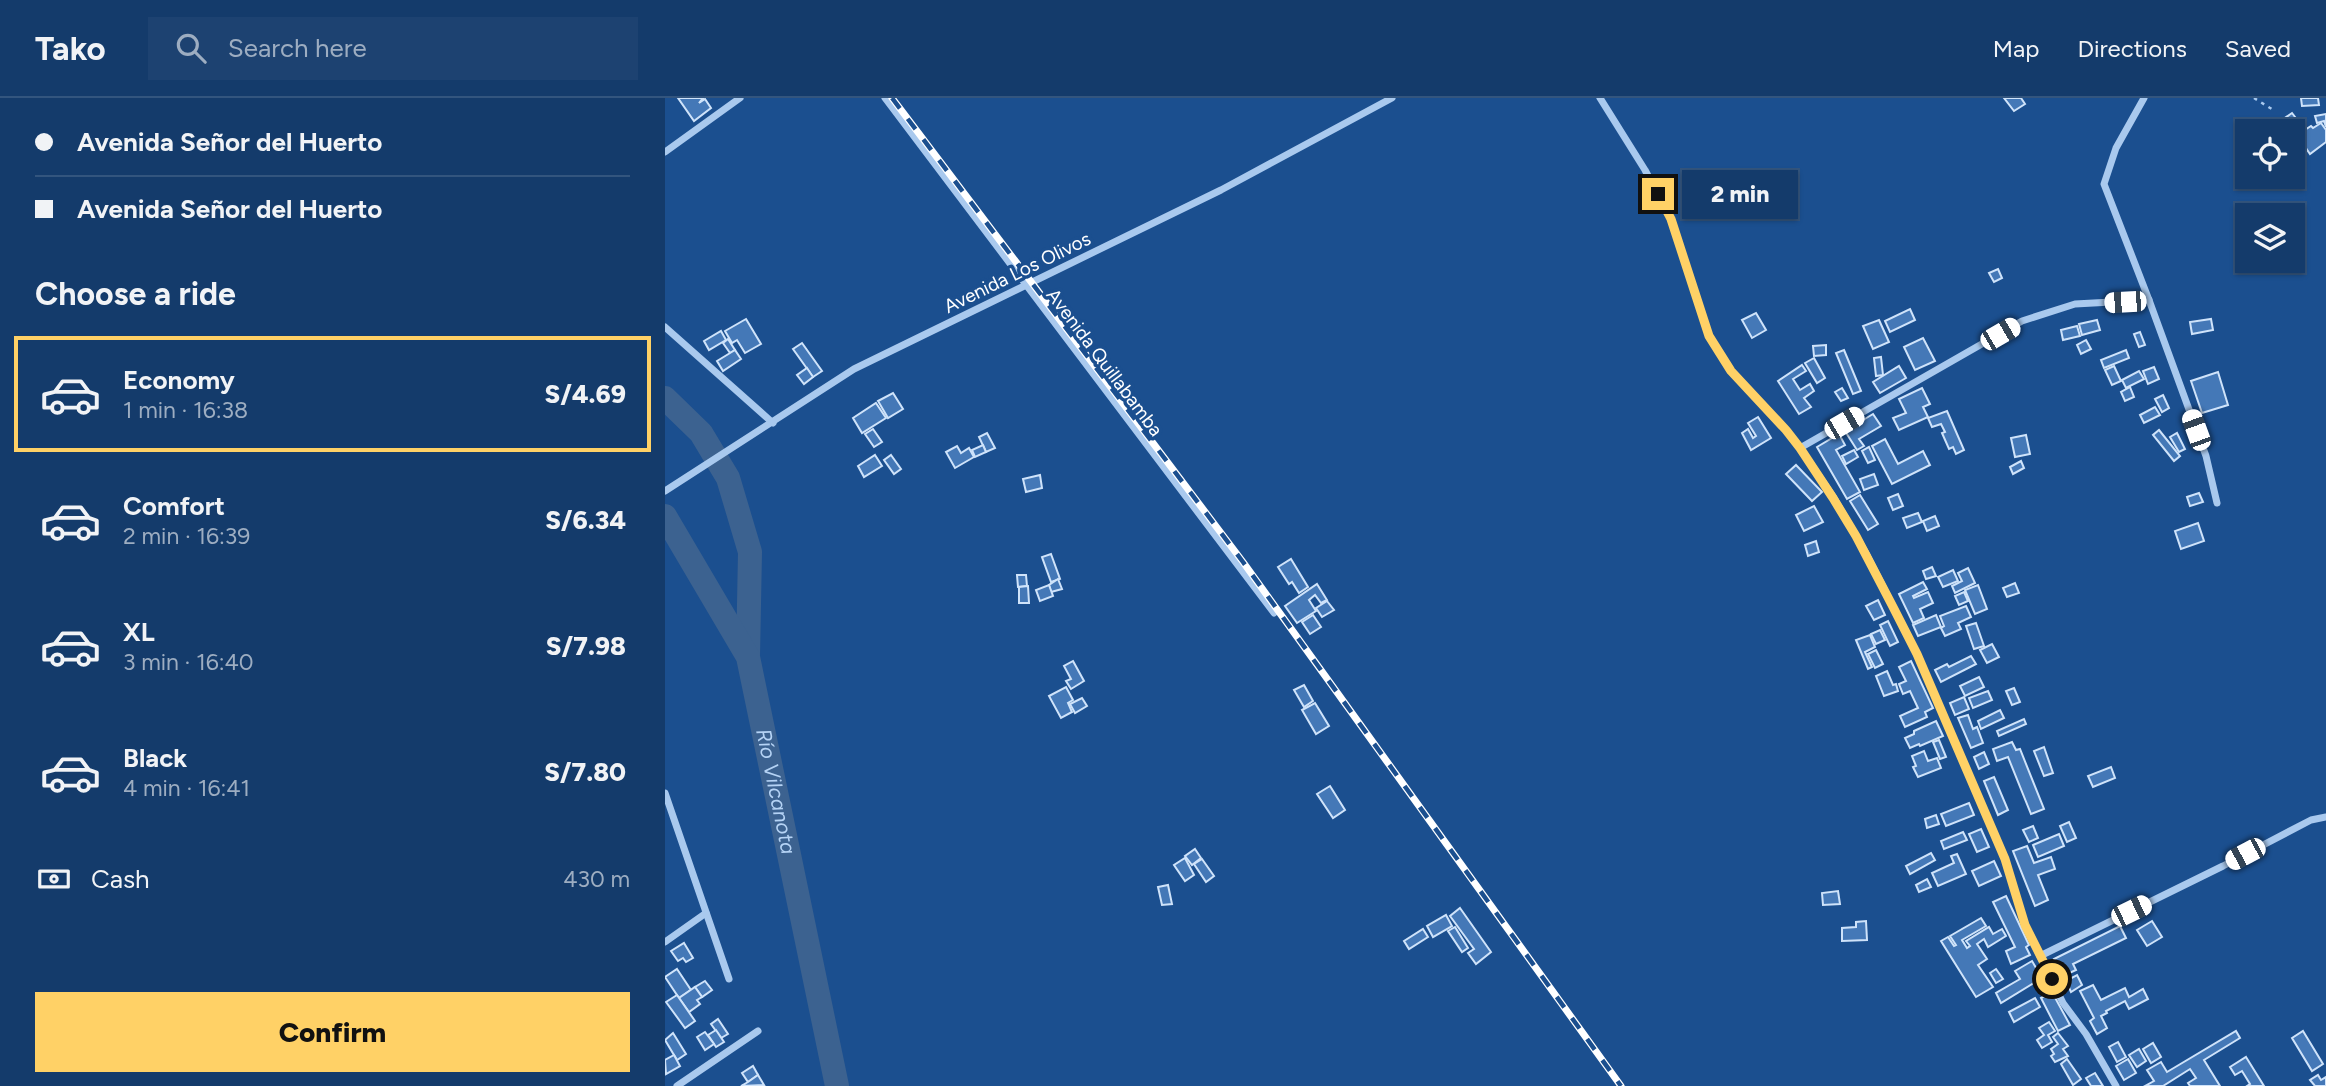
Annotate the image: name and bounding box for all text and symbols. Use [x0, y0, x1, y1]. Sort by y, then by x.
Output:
search box [148, 17, 638, 80]
text: Tako [35, 29, 106, 68]
icon: search [172, 29, 210, 67]
text: Search here [228, 32, 367, 64]
text: Map [1993, 34, 2039, 63]
text: Directions [2077, 34, 2187, 63]
text: Saved [2225, 34, 2291, 63]
map controls [2235, 119, 2305, 273]
button: locate [2235, 119, 2305, 189]
text: Avenida Señor del Huerto [77, 126, 382, 158]
callout: 2 min [1683, 170, 1798, 218]
route end [1642, 178, 1674, 210]
text: 2 min [1711, 180, 1769, 208]
text: Avenida Señor del Huerto [77, 193, 382, 225]
button: layers [2235, 203, 2305, 273]
street label: Avenida Los Olivos [940, 227, 1095, 318]
text: Choose a ride [35, 275, 236, 313]
street label: Avenida Quillabamba [1042, 284, 1168, 441]
car [2104, 290, 2147, 314]
car [1977, 314, 2024, 354]
icon: car [39, 363, 102, 426]
text: Economy [123, 364, 235, 396]
text: S/4.69 [545, 378, 626, 410]
text: 1 min · 16:38 [123, 396, 248, 424]
car [1821, 403, 1868, 443]
car [2179, 407, 2214, 453]
icon: car [39, 489, 102, 552]
text: Comfort [123, 490, 225, 522]
text: S/6.34 [545, 504, 626, 536]
text: 2 min · 16:39 [123, 522, 250, 550]
icon: car [39, 615, 102, 678]
text: XL [123, 616, 155, 648]
text: S/7.98 [546, 630, 626, 662]
text: 3 min · 16:40 [123, 648, 254, 676]
water label: Río Vilcanota [751, 726, 802, 856]
icon: car [39, 741, 102, 804]
text: Black [123, 742, 187, 774]
text: S/7.80 [544, 756, 626, 788]
text: 4 min · 16:41 [123, 774, 250, 802]
car [2222, 835, 2269, 873]
icon: cash [35, 860, 73, 898]
text: Cash [91, 863, 150, 895]
text: 430 m [563, 865, 630, 893]
car [2108, 892, 2155, 930]
route start [2036, 963, 2068, 995]
button: Confirm [35, 992, 630, 1072]

